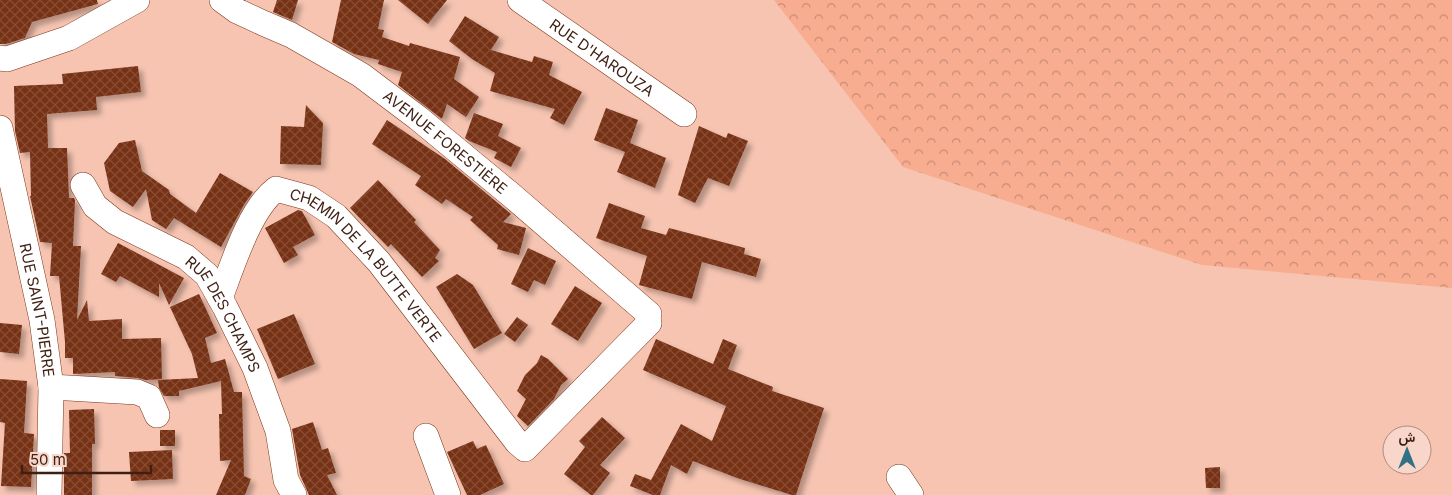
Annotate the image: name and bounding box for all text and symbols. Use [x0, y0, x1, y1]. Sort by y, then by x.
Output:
street label: RUE D'HAROUZA [546, 14, 658, 100]
street label: AVENUE FORESTIÈRE [380, 86, 512, 198]
street label: CHEMIN DE LA BUTTE VERTE [288, 184, 446, 346]
street label: RUE SAINT-PIERRE [16, 241, 59, 378]
street label: RUE DES CHAMPS [182, 251, 265, 375]
north arrow [1382, 425, 1432, 475]
text: ش [1399, 428, 1416, 446]
scale bar [22, 442, 151, 474]
text: 50 m [30, 450, 66, 469]

